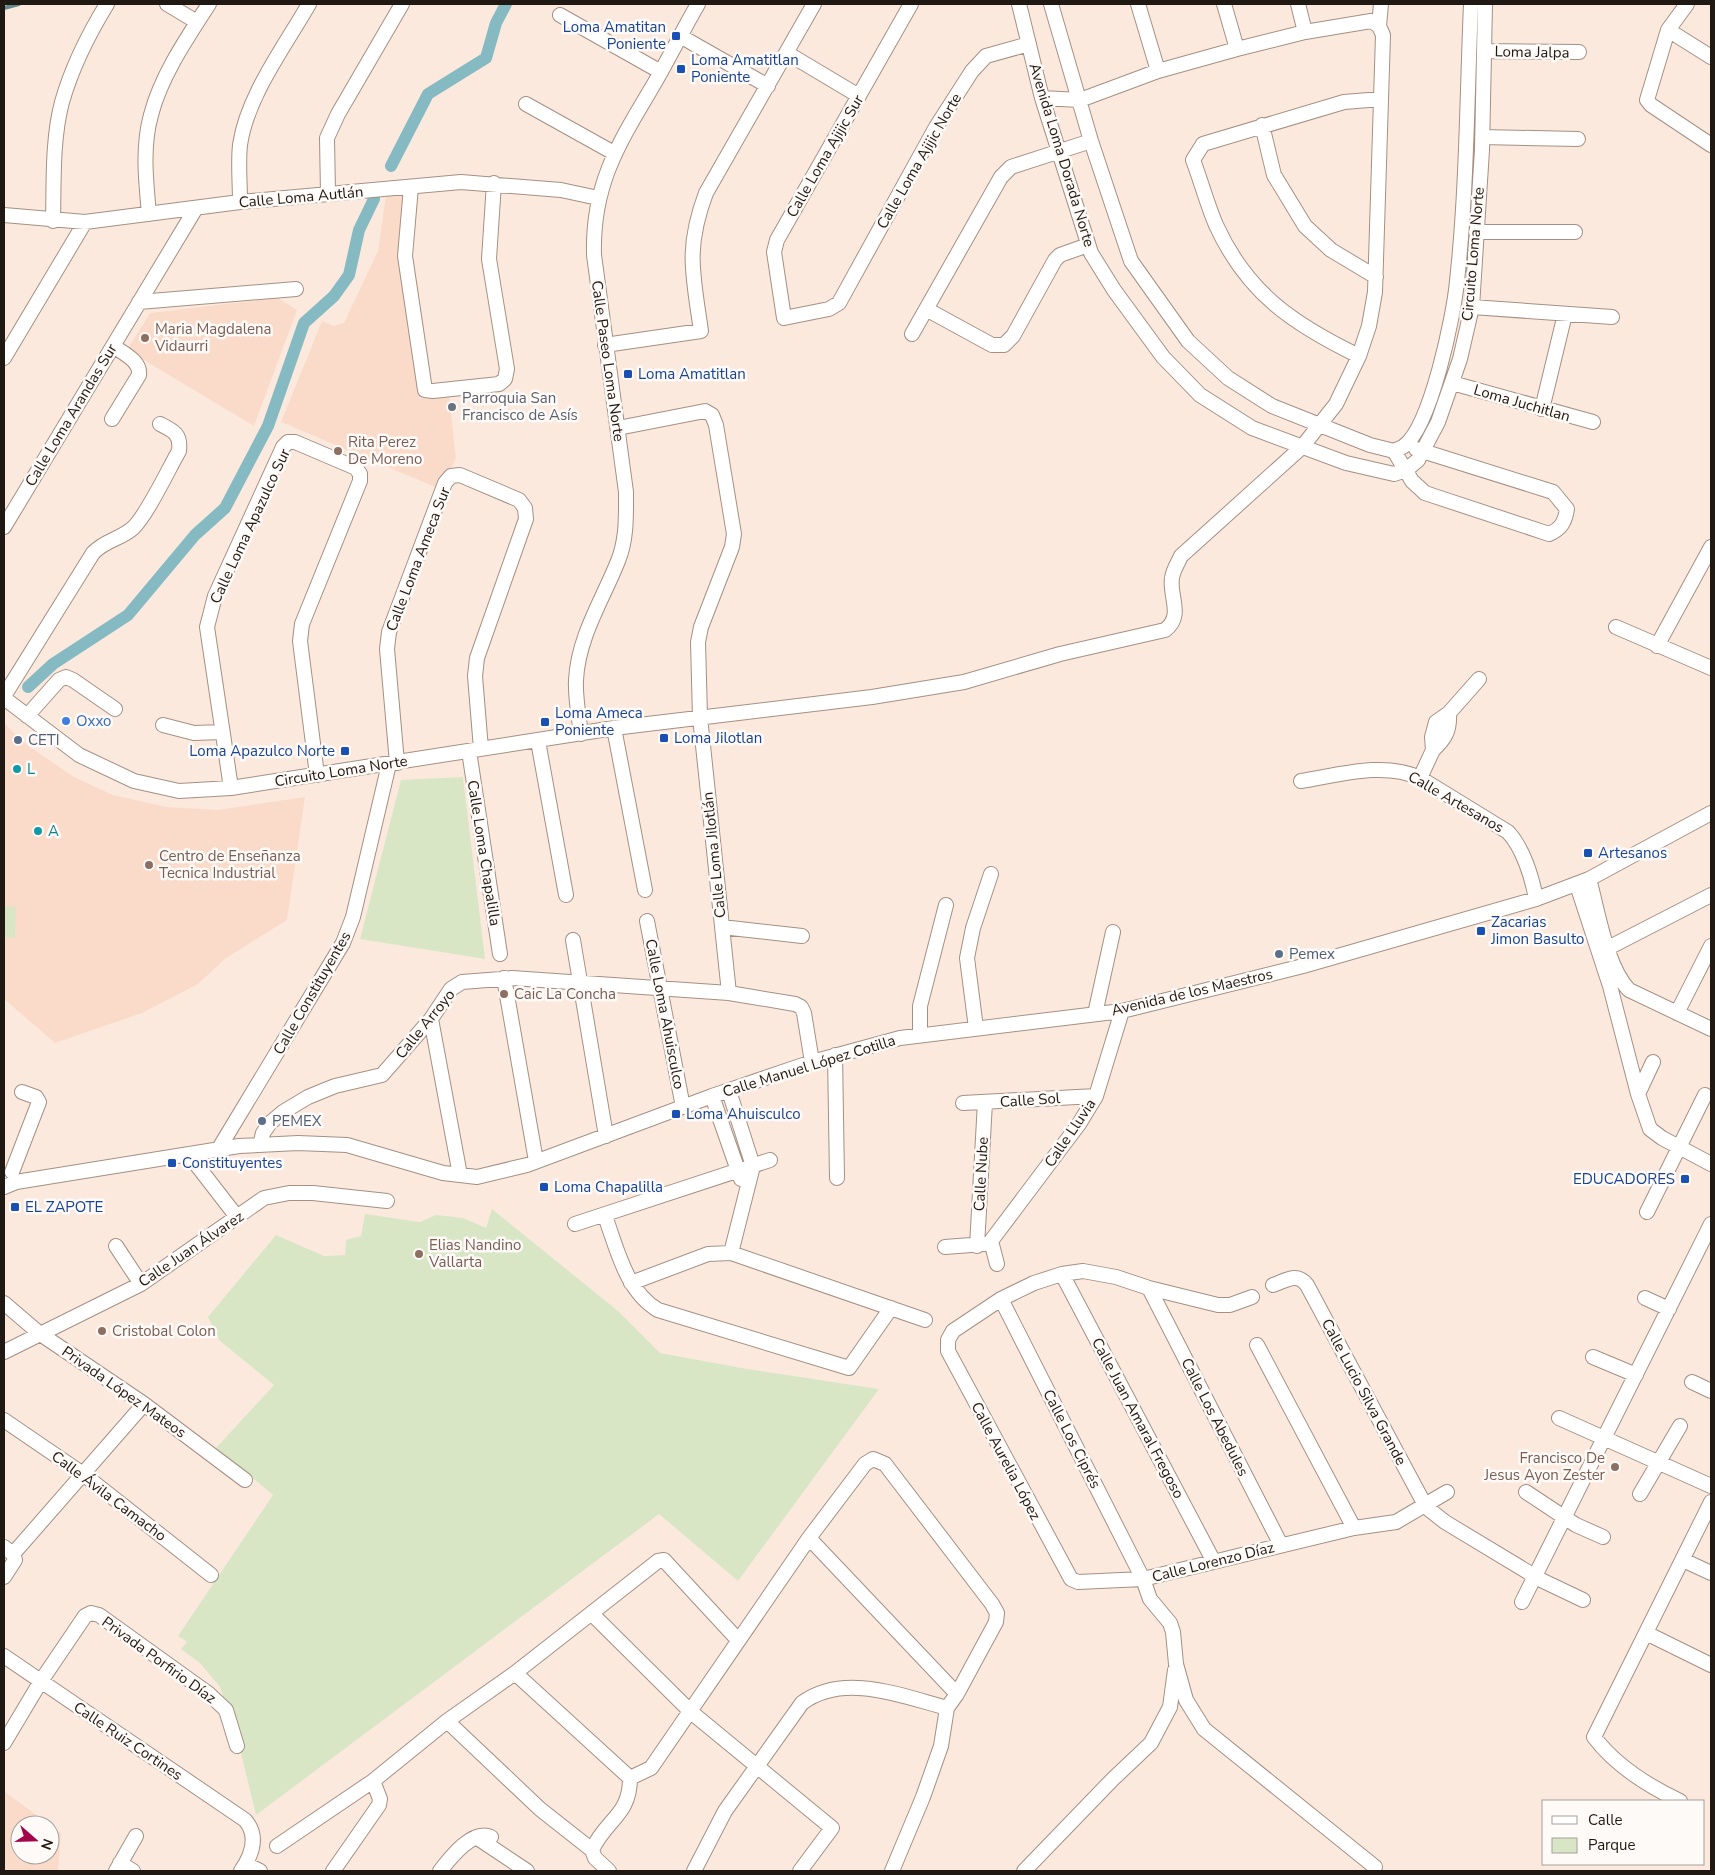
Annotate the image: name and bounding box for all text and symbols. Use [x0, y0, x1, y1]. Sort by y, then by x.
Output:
place label: Loma Amatitan Poniente [563, 17, 666, 54]
marker: Loma Amatitan Poniente [670, 30, 682, 42]
street label: Loma Jalpa [1494, 41, 1570, 63]
place label: Loma Amatitlan Poniente [691, 50, 799, 87]
street label: Avenida Loma Dorada Norte [1024, 61, 1100, 249]
marker: Loma Amatitlan Poniente [675, 63, 687, 75]
street label: Calle Loma Ajijic Norte [872, 89, 966, 233]
street label: Calle Loma Ajijic Sur [782, 91, 869, 221]
street label: Calle Loma Autlán [238, 182, 364, 212]
street label: Circuito Loma Norte [1457, 186, 1489, 322]
street label: Calle Paseo Loma Norte [587, 279, 629, 443]
place label: Maria Magdalena Vidaurri [154, 319, 272, 356]
marker: Maria Magdalena Vidaurri [139, 332, 151, 344]
street label: Calle Loma Arandas Sur [20, 339, 122, 490]
place label: Loma Amatitlan [638, 364, 746, 384]
marker: Loma Amatitlan [622, 368, 634, 380]
street label: Loma Juchitlan [1471, 380, 1573, 426]
place label: Parroquia San Francisco de Asís [462, 388, 578, 425]
marker: Parroquia San Francisco de Asís [446, 401, 458, 413]
place label: Rita Perez De Moreno [348, 432, 422, 469]
street label: Calle Loma Apazulco Sur [205, 445, 295, 607]
marker: Rita Perez De Moreno [332, 445, 344, 457]
street label: Calle Loma Ameca Sur [381, 483, 455, 634]
place label: Loma Ameca Poniente [555, 703, 643, 740]
place label: Oxxo [76, 711, 111, 731]
marker: Oxxo [60, 715, 72, 727]
marker: Loma Ameca Poniente [539, 716, 551, 728]
place label: Loma Jilotlan [674, 728, 762, 748]
place label: CETI [28, 730, 60, 750]
marker: Loma Jilotlan [658, 732, 670, 744]
marker: CETI [12, 734, 24, 746]
place label: Loma Apazulco Norte [189, 741, 335, 761]
marker: Loma Apazulco Norte [339, 745, 351, 757]
street label: Circuito Loma Norte [273, 751, 409, 791]
place label: L [27, 759, 35, 779]
marker: L [11, 763, 23, 775]
street label: Calle Artesanos [1404, 766, 1508, 838]
street label: Calle Loma Chapalilla [463, 779, 505, 927]
street label: Calle Loma Jilotlán [697, 791, 731, 919]
place label: A [48, 821, 59, 841]
marker: A [32, 825, 44, 837]
place label: Artesanos [1598, 843, 1667, 863]
place label: Centro de Enseñanza Tecnica Industrial [159, 846, 301, 883]
marker: Artesanos [1582, 847, 1594, 859]
marker: Centro de Enseñanza Tecnica Industrial [143, 859, 155, 871]
place label: Zacarias Jimon Basulto [1490, 912, 1584, 949]
marker: Zacarias Jimon Basulto [1475, 925, 1487, 937]
street label: Calle Constituyentes [269, 928, 355, 1058]
street label: Calle Loma Ahuisculco [641, 937, 689, 1091]
place label: Pemex [1289, 944, 1335, 964]
marker: Pemex [1273, 948, 1285, 960]
street label: Avenida de los Maestros [1109, 964, 1275, 1020]
place label: Caic La Concha [514, 984, 616, 1004]
street label: Calle Arroyo [391, 985, 459, 1063]
marker: Caic La Concha [498, 988, 510, 1000]
street label: Calle Manuel López Cotilla [720, 1030, 898, 1102]
street label: Calle Sol [999, 1088, 1061, 1112]
street label: Calle Lluvia [1040, 1095, 1100, 1171]
place label: Loma Ahuisculco [686, 1104, 800, 1124]
marker: Loma Ahuisculco [670, 1108, 682, 1120]
place label: PEMEX [272, 1111, 322, 1131]
marker: PEMEX [256, 1115, 268, 1127]
street label: Calle Nube [969, 1136, 993, 1212]
place label: Constituyentes [182, 1153, 282, 1173]
marker: Constituyentes [166, 1157, 178, 1169]
place label: EDUCADORES [1573, 1169, 1675, 1189]
marker: EDUCADORES [1679, 1173, 1691, 1185]
place label: Loma Chapalilla [554, 1177, 663, 1197]
marker: Loma Chapalilla [538, 1181, 550, 1193]
place label: EL ZAPOTE [25, 1197, 103, 1217]
marker: EL ZAPOTE [9, 1201, 21, 1213]
street label: Calle Juan Álvarez [134, 1206, 248, 1292]
place label: Elias Nandino Vallarta [428, 1235, 521, 1272]
marker: Elias Nandino Vallarta [413, 1248, 425, 1260]
street label: Calle Lucio Silva Grande [1317, 1315, 1411, 1469]
place label: Cristobal Colon [112, 1321, 216, 1341]
marker: Cristobal Colon [96, 1325, 108, 1337]
street label: Calle Juan Amaral Fregoso [1087, 1334, 1189, 1502]
street label: Privada López Mateos [58, 1341, 190, 1443]
street label: Calle Los Abedules [1177, 1354, 1253, 1480]
street label: Calle Los Ciprés [1038, 1386, 1106, 1492]
street label: Calle Aurelia López [966, 1399, 1046, 1523]
street label: Calle Ávila Camacho [48, 1446, 170, 1546]
place label: Francisco De Jesus Ayon Zester [1483, 1448, 1606, 1485]
marker: Francisco De Jesus Ayon Zester [1609, 1461, 1621, 1473]
street label: Calle Lorenzo Díaz [1150, 1537, 1276, 1587]
street label: Privada Porfirio Díaz [98, 1612, 220, 1708]
street label: Calle Ruiz Cortines [70, 1697, 186, 1785]
legend [1542, 1800, 1705, 1865]
text: Calle [1588, 1810, 1623, 1830]
north arrow [10, 1815, 60, 1865]
text: Parque [1588, 1835, 1636, 1855]
text: N [36, 1836, 57, 1852]

